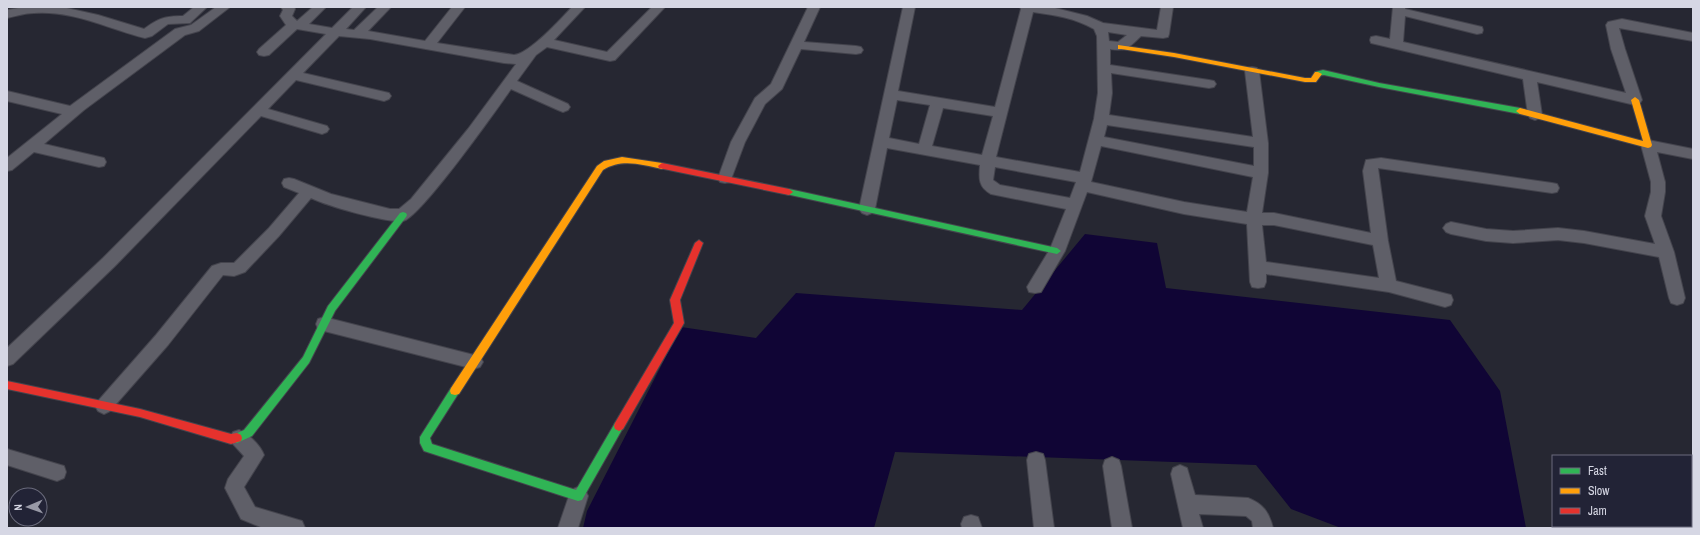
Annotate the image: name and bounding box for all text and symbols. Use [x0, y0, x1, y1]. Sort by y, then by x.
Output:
legend [1552, 455, 1692, 527]
text: Fast [1588, 463, 1607, 479]
text: Slow [1588, 483, 1610, 499]
north arrow [8, 487, 48, 527]
text: Jam [1588, 503, 1607, 519]
text: N [11, 504, 25, 511]

